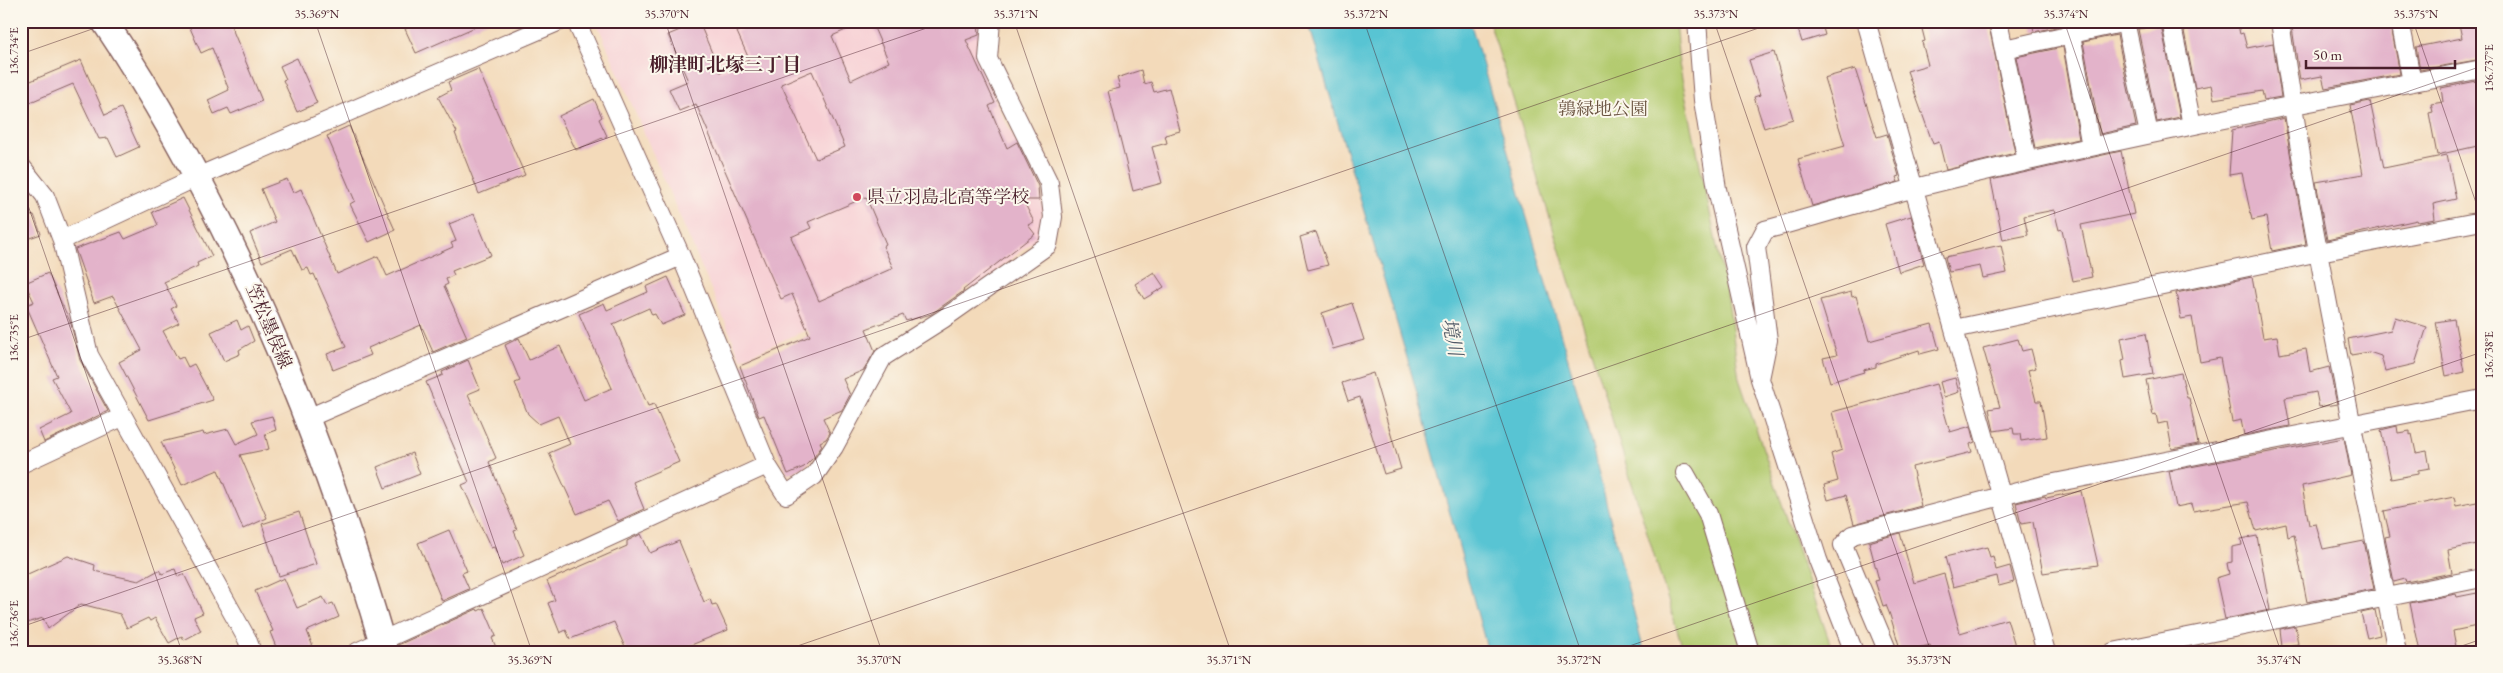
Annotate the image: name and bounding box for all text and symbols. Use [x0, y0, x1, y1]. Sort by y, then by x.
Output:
text: 35.369°N [295, 6, 340, 22]
text: 35.370°N [645, 6, 690, 22]
text: 35.371°N [994, 6, 1039, 22]
text: 35.372°N [1344, 6, 1389, 22]
text: 35.373°N [1694, 6, 1739, 22]
text: 35.374°N [2044, 6, 2089, 22]
text: 35.375°N [2394, 6, 2439, 22]
text: 136.734°E [6, 27, 22, 75]
scale bar [2306, 38, 2454, 70]
text: 136.737°E [2481, 44, 2497, 92]
text: 50 m [2313, 45, 2342, 64]
district label: 柳津町北塚三丁目 [649, 52, 801, 77]
park label: 鶉緑地公園 [1558, 97, 1648, 120]
place label: 県立羽島北高等学校 [867, 185, 1029, 208]
marker: 県立羽島北高等学校 [851, 191, 863, 203]
street label: 笠松墨俣線 [241, 280, 298, 372]
text: 136.735°E [6, 314, 22, 362]
water label: 境川 [1437, 316, 1469, 360]
text: 136.738°E [2481, 331, 2497, 379]
text: 136.736°E [6, 600, 22, 648]
text: 35.368°N [158, 652, 203, 668]
text: 35.369°N [508, 652, 553, 668]
text: 35.370°N [857, 652, 902, 668]
text: 35.371°N [1207, 652, 1252, 668]
text: 35.372°N [1557, 652, 1602, 668]
text: 35.373°N [1907, 652, 1952, 668]
text: 35.374°N [2257, 652, 2302, 668]

